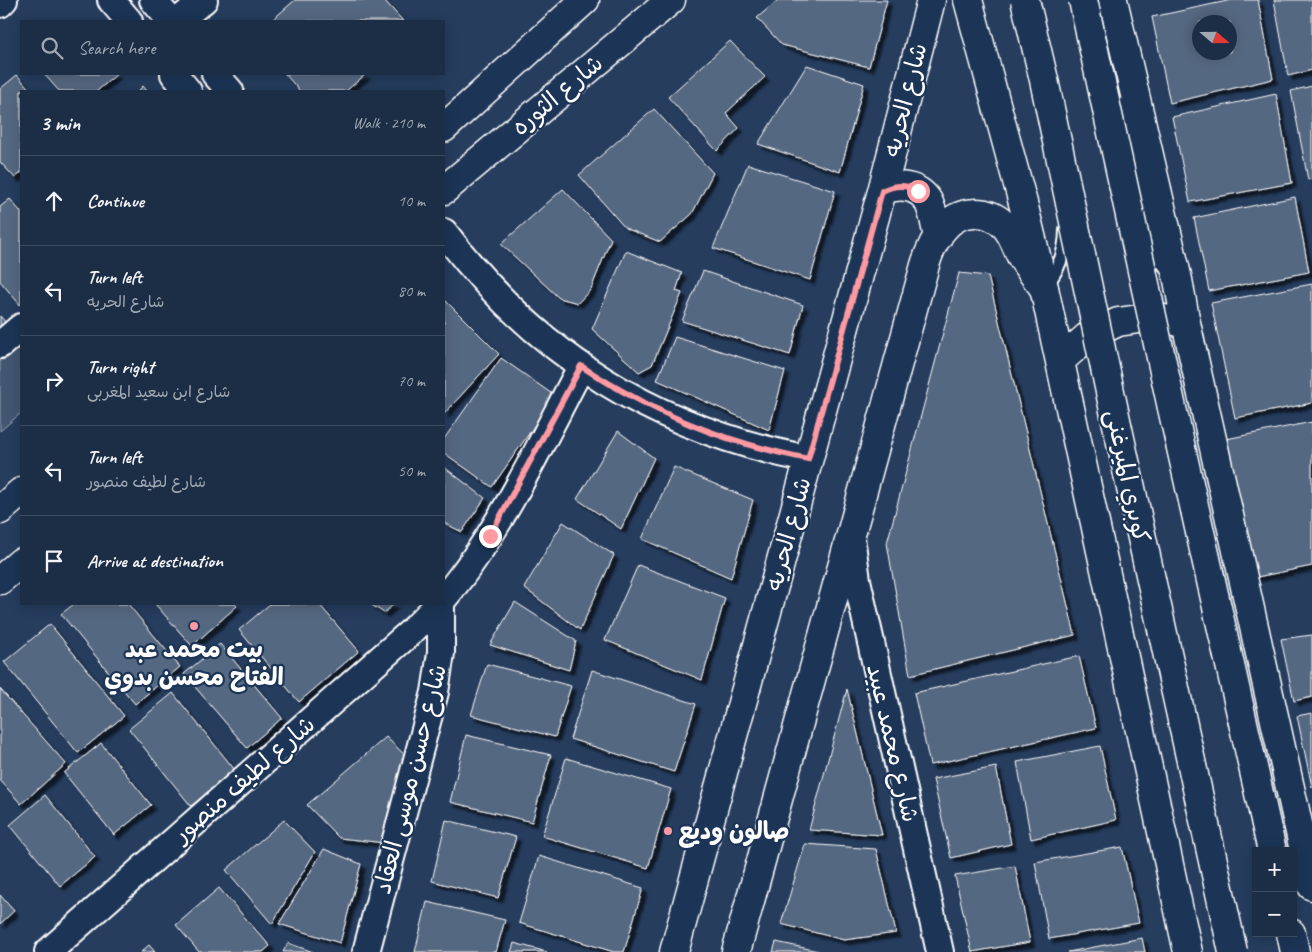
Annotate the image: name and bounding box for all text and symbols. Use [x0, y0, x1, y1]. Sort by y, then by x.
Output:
north arrow [1192, 15, 1237, 60]
search box [20, 20, 445, 75]
icon: search [38, 34, 66, 62]
text: Search here [78, 36, 155, 60]
street label: شارع الحريه [876, 40, 936, 161]
street label: شارع الثوره [505, 48, 610, 143]
text: 3 min [40, 110, 80, 136]
text: Walk · 210 m [353, 113, 425, 133]
route start [907, 180, 930, 203]
icon: ahead [40, 187, 68, 215]
text: Continue [87, 189, 144, 213]
text: 10 m [398, 191, 425, 211]
text: Turn left [87, 265, 142, 289]
icon: left [40, 277, 68, 305]
text: 80 m [398, 281, 425, 301]
text: شارع الحريه [87, 292, 165, 312]
text: Turn right [87, 355, 154, 379]
icon: right [40, 367, 68, 395]
text: 70 m [398, 371, 425, 391]
text: شارع ابن سعيد المغربى [87, 382, 230, 402]
street label: كوبري الميرغنى [1097, 407, 1157, 546]
text: Turn left [87, 445, 142, 469]
icon: left [40, 457, 68, 485]
text: 50 m [398, 461, 425, 481]
text: شارع لطيف منصور [87, 472, 206, 492]
street label: شارع الحريه [758, 474, 819, 595]
route end [479, 525, 502, 548]
icon: arrive [40, 547, 68, 575]
text: Arrive at destination [87, 549, 223, 573]
marker: بيت محمد عبد الفتاح محسن بدوي [188, 620, 200, 632]
place label: بيت محمد عبد الفتاح محسن بدوي [104, 634, 284, 695]
street label: شارع حسن موسى العقاد [367, 661, 455, 897]
street label: شارع محمد عبيد [858, 661, 926, 825]
street label: شارع لطيف منصور [165, 709, 322, 852]
place label: صالون وديع [678, 816, 790, 848]
marker: صالون وديع [662, 825, 674, 837]
map controls [1252, 847, 1297, 937]
button: + [1252, 847, 1297, 892]
button: − [1252, 892, 1297, 937]

